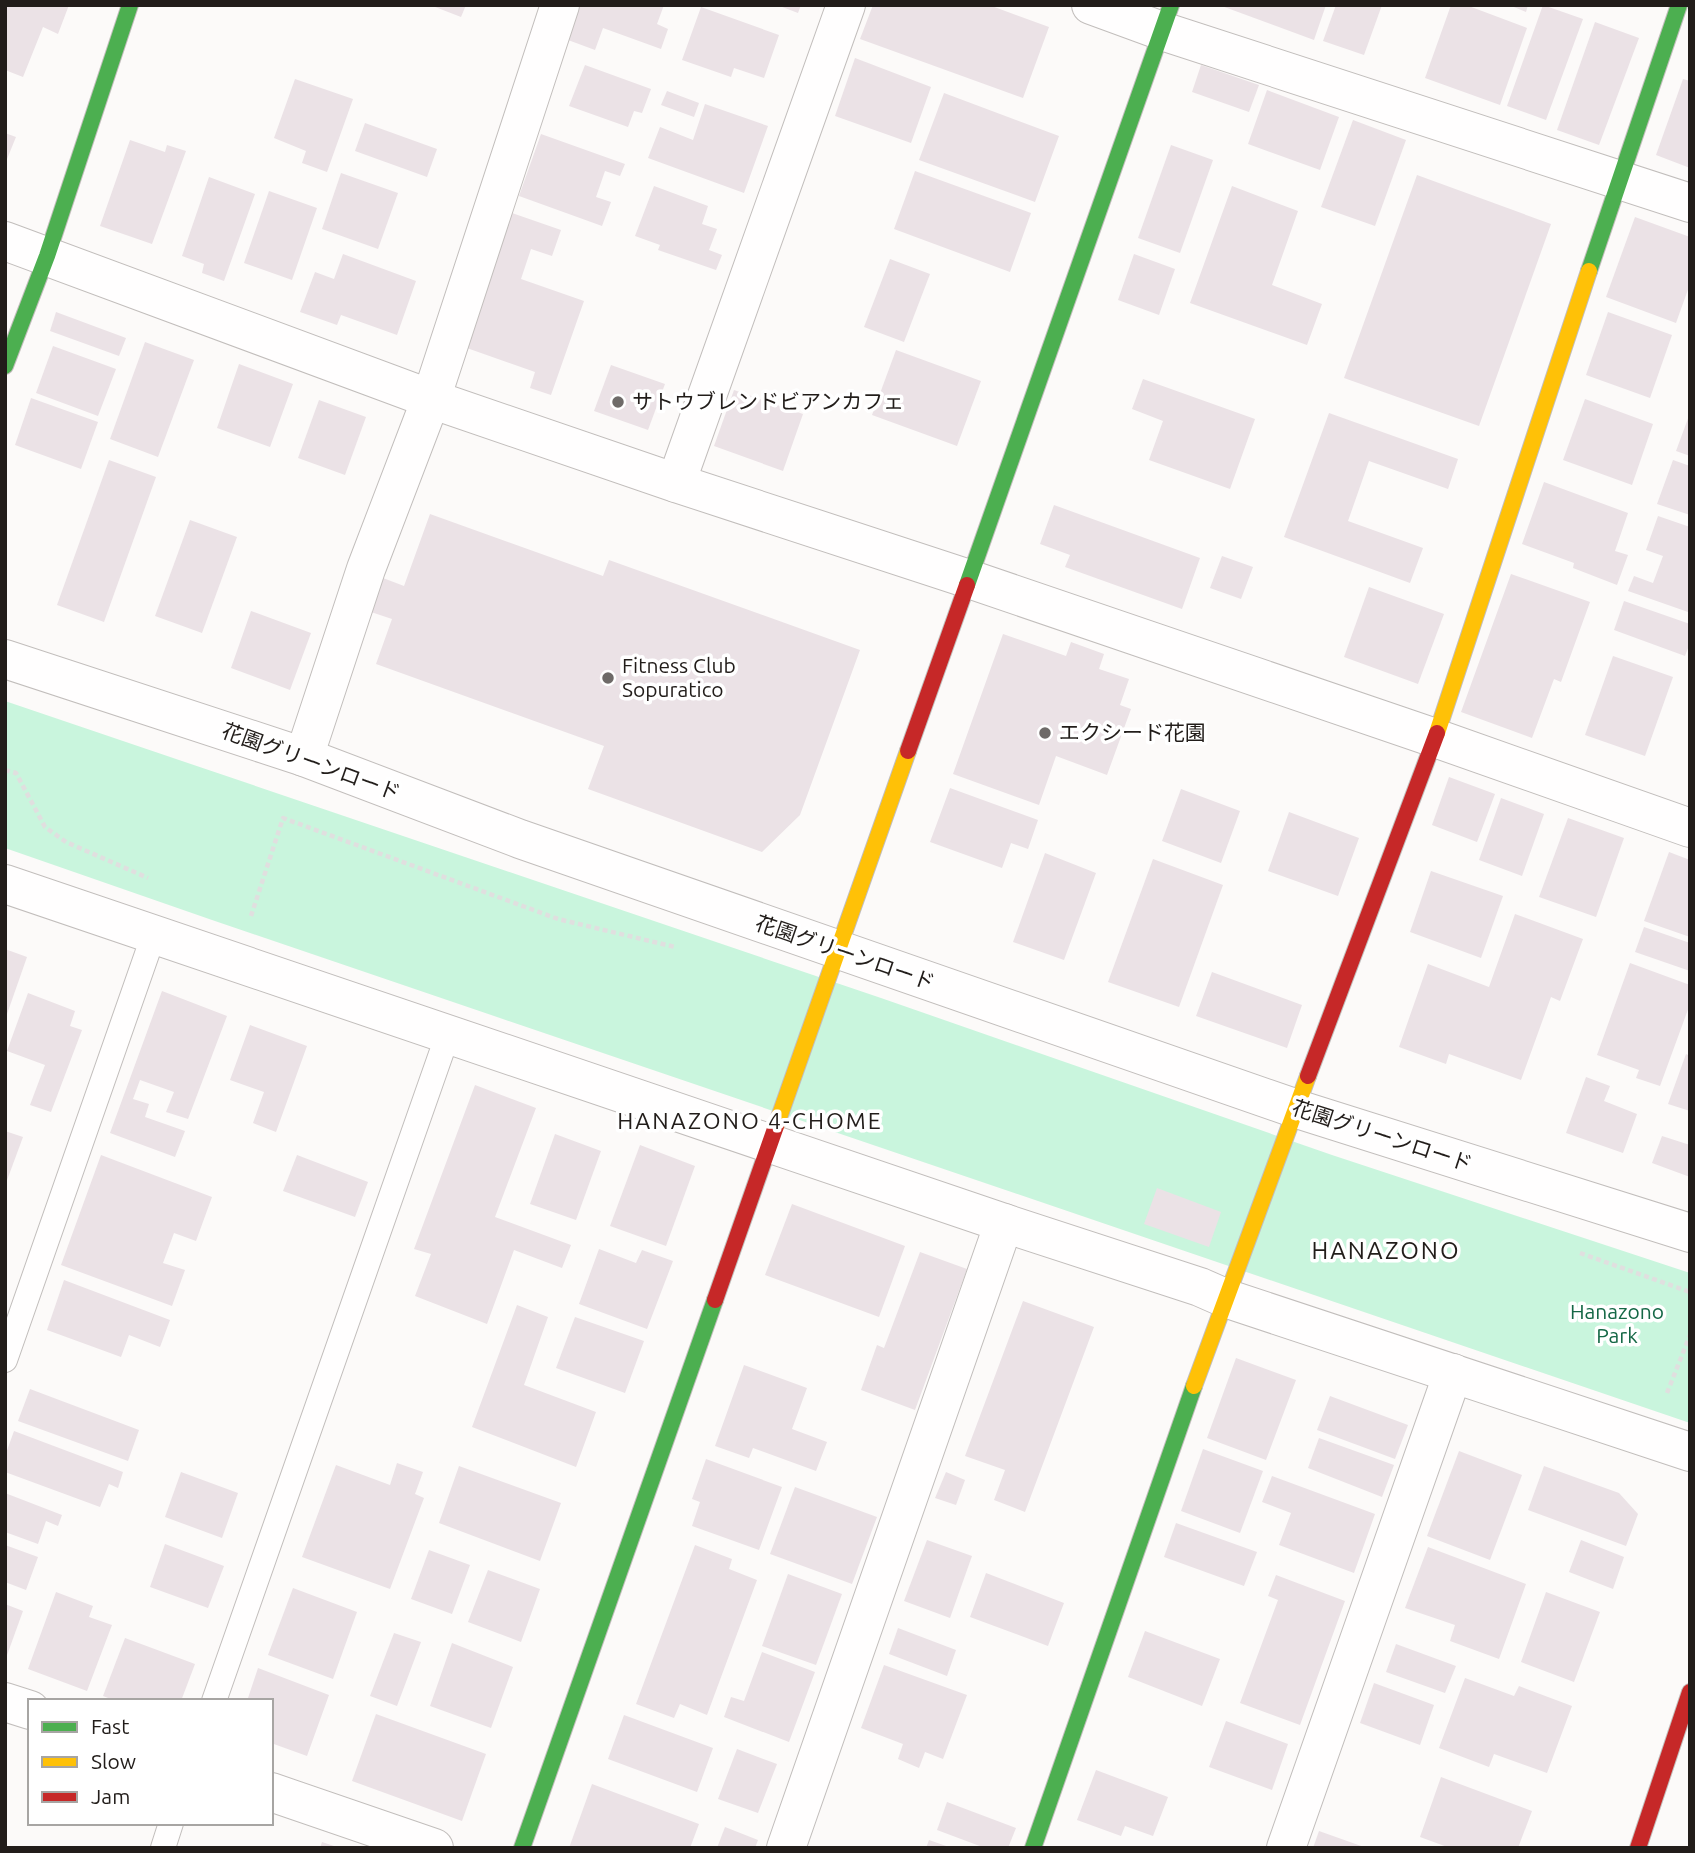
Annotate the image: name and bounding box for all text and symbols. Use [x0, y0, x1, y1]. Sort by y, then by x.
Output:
place label: サトウブレンドビアンカフェ [632, 389, 904, 413]
marker: サトウブレンドビアンカフェ [610, 394, 626, 410]
place label: Fitness Club Sopuratico [622, 653, 736, 701]
marker: Fitness Club Sopuratico [600, 670, 616, 686]
street label: 花園グリーンロード [219, 718, 404, 804]
place label: エクシード花園 [1059, 720, 1206, 744]
marker: エクシード花園 [1037, 725, 1053, 741]
street label: 花園グリーンロード [753, 910, 938, 994]
street label: 花園グリーンロード [1289, 1095, 1475, 1176]
district label: HANAZONO 4-CHOME [617, 1108, 883, 1133]
district label: HANAZONO [1311, 1237, 1461, 1264]
park label: Hanazono Park [1570, 1299, 1664, 1347]
legend [28, 1699, 273, 1825]
text: Fast [91, 1714, 129, 1738]
text: Slow [91, 1749, 136, 1773]
text: Jam [91, 1784, 130, 1808]

